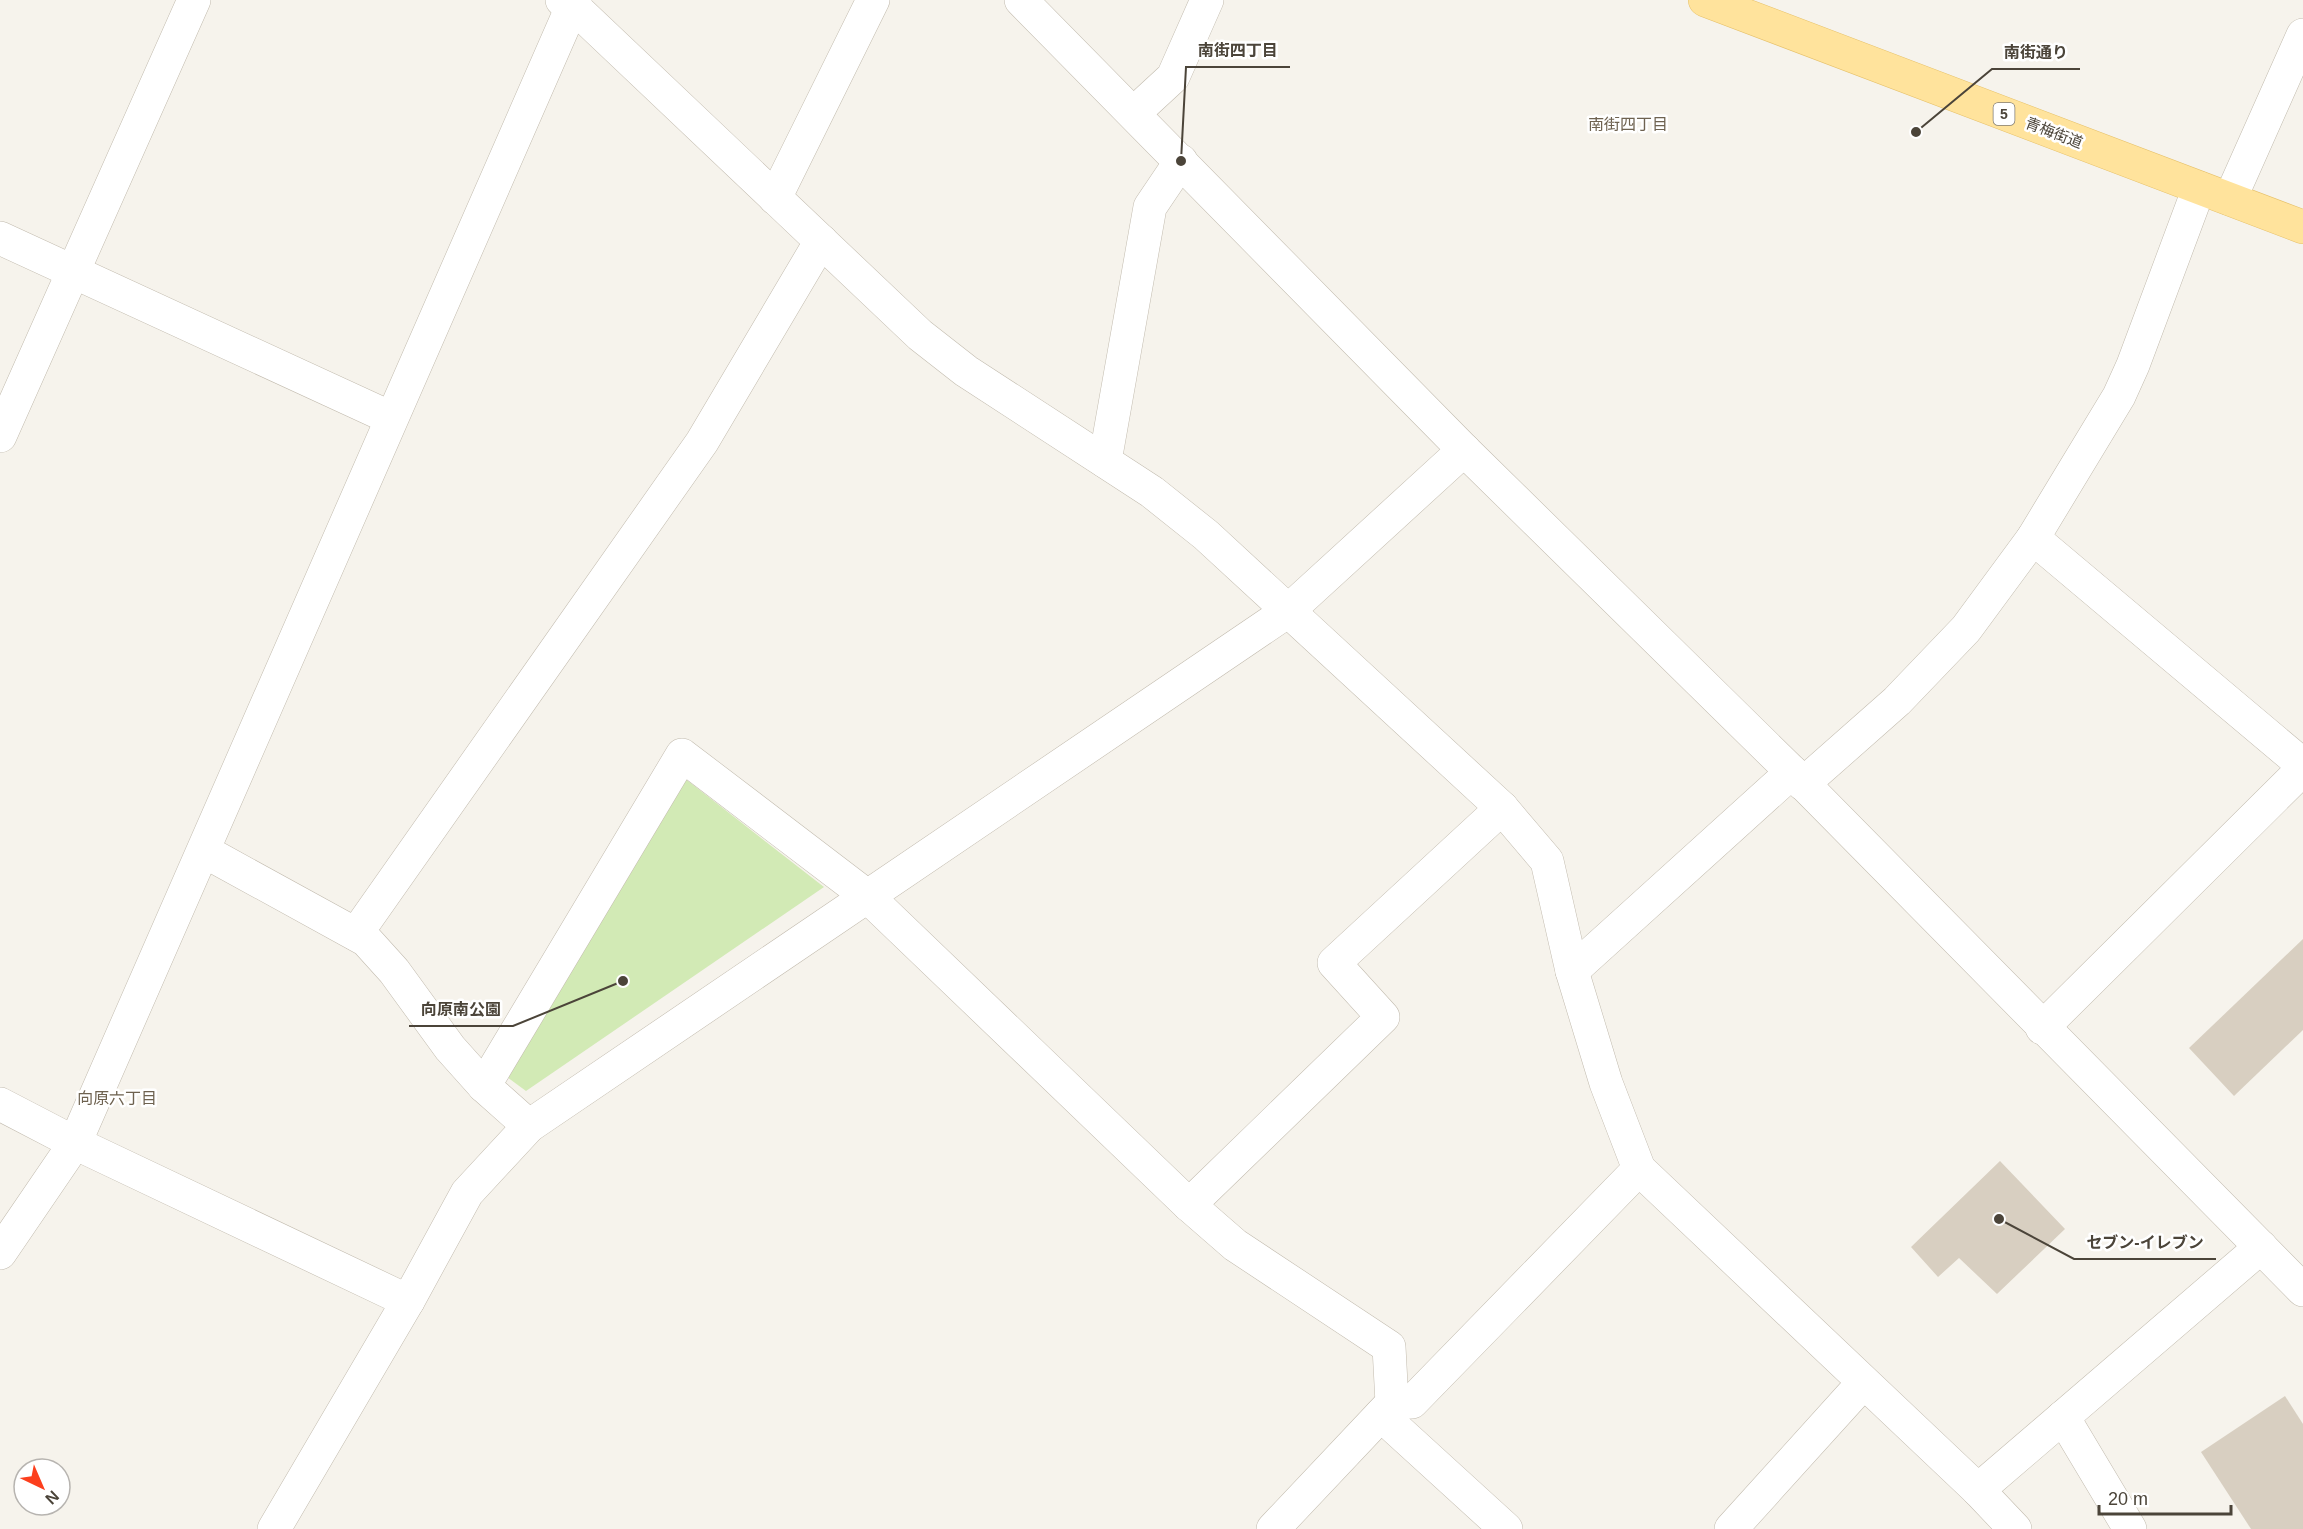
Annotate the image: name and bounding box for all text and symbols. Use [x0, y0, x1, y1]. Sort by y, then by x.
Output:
callout: 南街四丁目 [1186, 33, 1290, 67]
callout: 南街通り [1992, 35, 2080, 69]
text: 南街四丁目 [1198, 42, 1278, 59]
text: 南街通り [2004, 44, 2068, 61]
road number: 5 [1994, 103, 2014, 125]
street label: 青梅街道 [2023, 114, 2085, 151]
district label: 南街四丁目 [1588, 116, 1668, 133]
callout: 向原南公園 [409, 992, 513, 1026]
text: 向原南公園 [421, 1001, 501, 1018]
district label: 向原六丁目 [77, 1090, 157, 1107]
callout: セブン-イレブン [2074, 1225, 2216, 1259]
text: セブン-イレブン [2086, 1234, 2204, 1251]
north arrow [12, 1457, 72, 1517]
scale bar [2099, 1478, 2231, 1516]
text: N [42, 1487, 62, 1508]
text: 20 m [2108, 1489, 2148, 1509]

